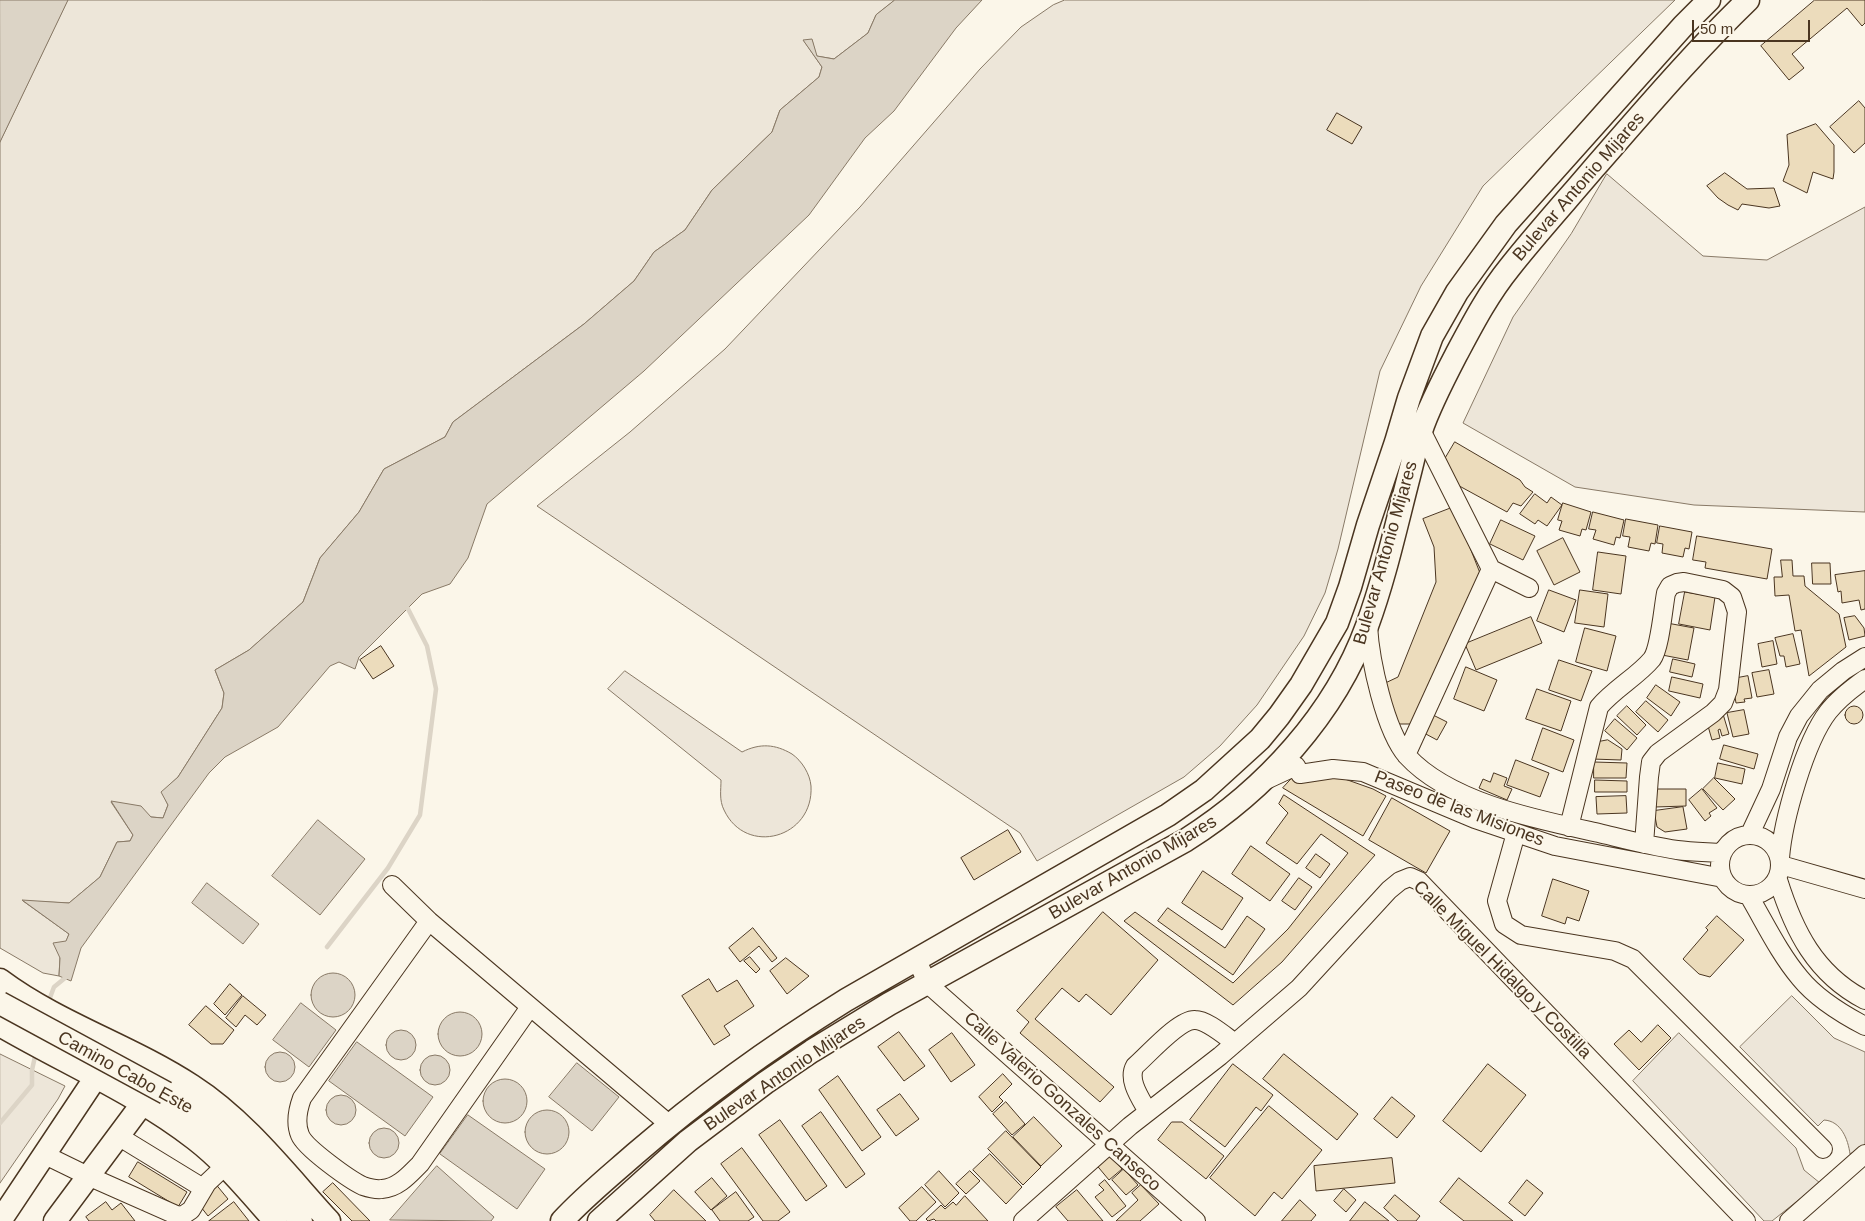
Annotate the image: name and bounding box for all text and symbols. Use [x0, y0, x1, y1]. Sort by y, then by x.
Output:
scale bar [1695, 10, 1812, 42]
text: 50 m [1700, 20, 1733, 37]
street label: Bulevar Antonio Mijares [1508, 108, 1650, 266]
street label: Bulevar Antonio Mijares [1349, 459, 1423, 647]
street label: Paseo de las Misiones [1371, 767, 1547, 851]
street label: Bulevar Antonio Mijares [1045, 811, 1221, 925]
street label: Calle Miguel Hidalgo y Costilla [1408, 876, 1596, 1064]
street label: Calle Valerio Gonzales Canseco [959, 1008, 1165, 1196]
street label: Bulevar Antonio Mijares [700, 1012, 870, 1136]
street label: Camino Cabo Este [54, 1027, 196, 1119]

